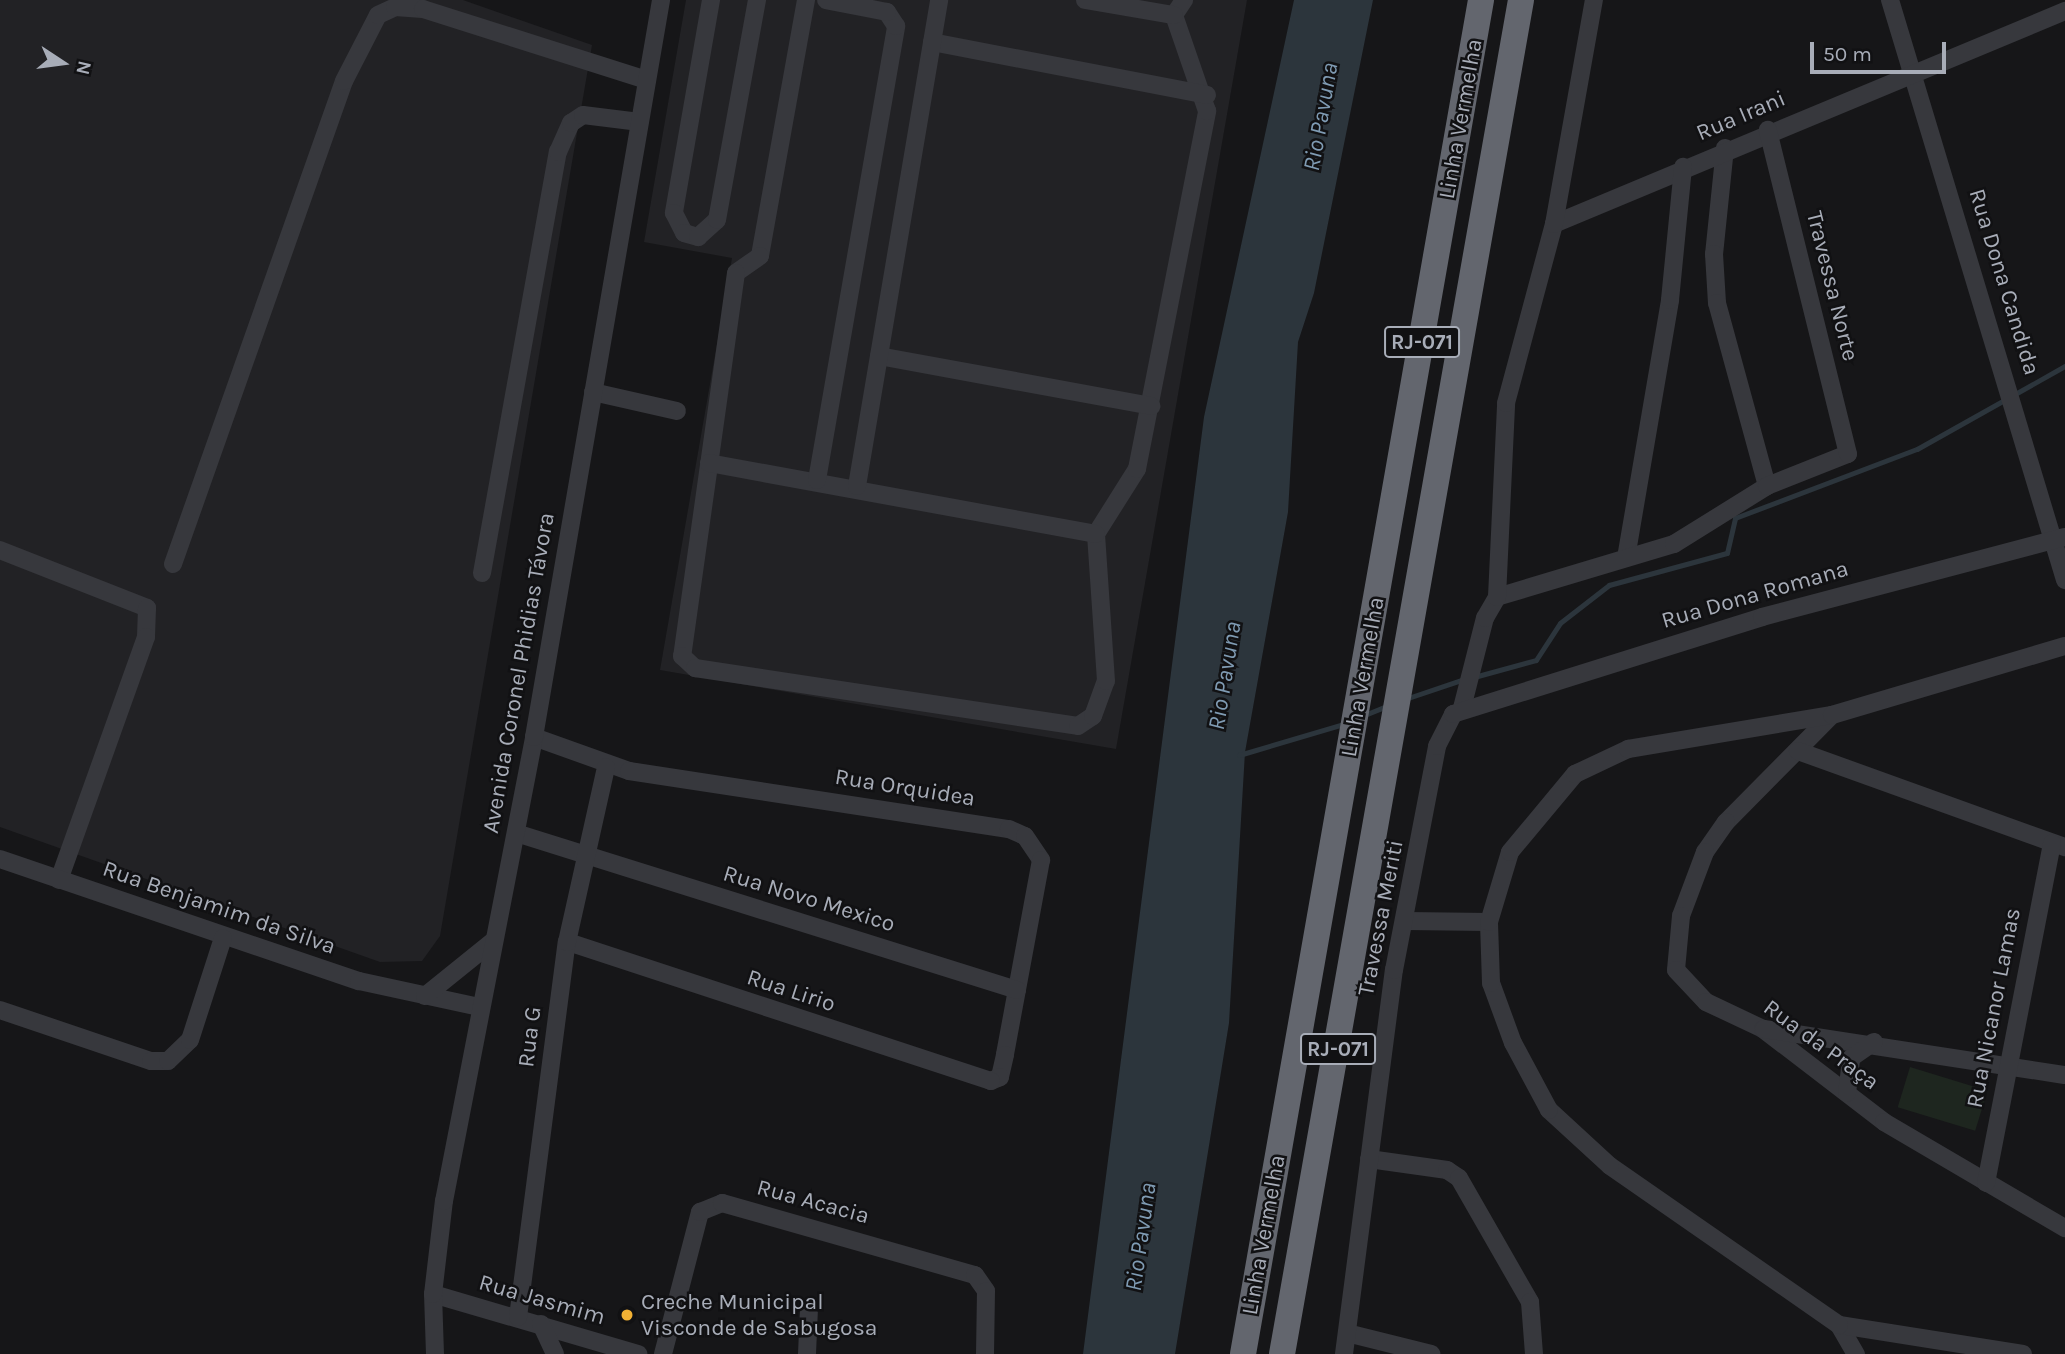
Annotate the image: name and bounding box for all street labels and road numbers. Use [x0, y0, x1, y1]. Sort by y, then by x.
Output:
street label: Linha Vermelha [1433, 37, 1489, 201]
street label: Rua Irani [1692, 85, 1790, 147]
street label: Rua Dona Candida [1963, 186, 2045, 378]
street label: Travessa Norte [1800, 208, 1864, 364]
road number: RJ-071 [1384, 324, 1460, 360]
street label: Avenida Coronel Phidias Távora [477, 511, 561, 835]
street label: Rua Dona Romana [1658, 555, 1852, 635]
street label: Linha Vermelha [1335, 595, 1391, 759]
street label: Rua Orquidea [833, 763, 977, 813]
street label: Travessa Meriti [1352, 838, 1410, 998]
street label: Rua Benjamim da Silva [99, 855, 339, 961]
street label: Rua Novo Mexico [720, 860, 898, 938]
street label: Rua Nicanor Lamas [1961, 906, 2027, 1110]
street label: Rua Lirio [743, 964, 839, 1018]
street label: Rua da Praça [1758, 994, 1884, 1096]
street label: Rua G [513, 1005, 547, 1069]
road number: RJ-071 [1300, 1032, 1376, 1066]
street label: Linha Vermelha [1236, 1153, 1292, 1317]
street label: Rua Acacia [754, 1174, 872, 1230]
street label: Rua Jasmim [476, 1269, 608, 1331]

